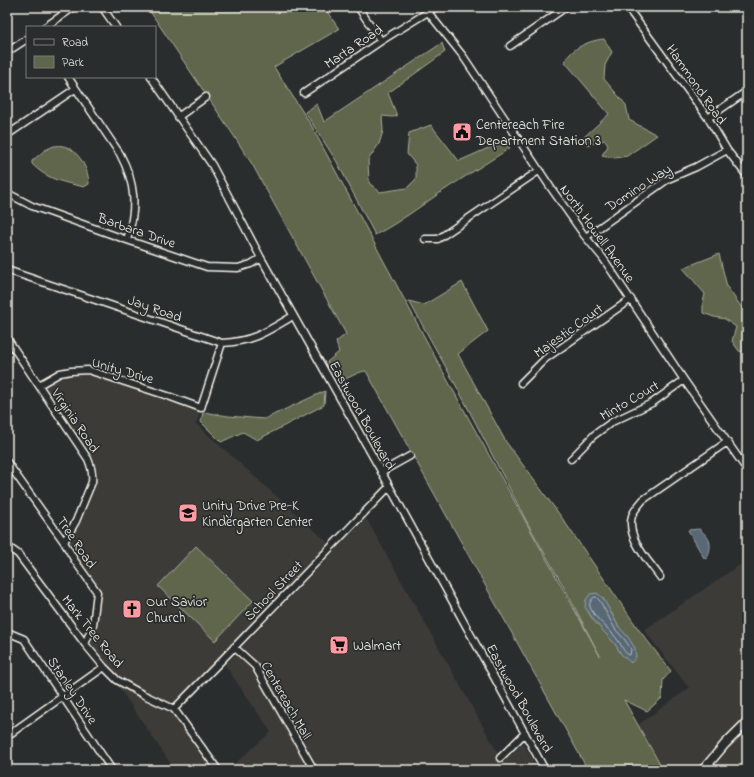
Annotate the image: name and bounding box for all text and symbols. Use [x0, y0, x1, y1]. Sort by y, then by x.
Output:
street label: Marta Road [320, 20, 387, 75]
legend [26, 26, 156, 78]
text: Road [62, 34, 88, 52]
street label: Hammond Road [660, 41, 731, 129]
text: Park [62, 54, 84, 72]
place label: Centereach Fire Department Station 3 [475, 115, 601, 152]
public building icon: Centereach Fire Department Station 3 [451, 121, 473, 143]
street label: Domino Way [601, 159, 677, 219]
street label: North Howell Avenue [554, 180, 640, 288]
street label: Barbara Drive [94, 208, 179, 255]
street label: Jay Road [124, 290, 185, 329]
street label: Majestic Court [530, 299, 608, 364]
street label: Unity Drive [89, 353, 157, 391]
street label: Eastwood Boulevard [323, 358, 400, 474]
street label: Minto Court [596, 376, 664, 427]
street label: Virginia Road [44, 384, 104, 458]
place label: Unity Drive Pre-K Kindergarten Center [202, 496, 313, 534]
school or university icon: Unity Drive Pre-K Kindergarten Center [177, 502, 199, 524]
street label: Tree Road [51, 513, 101, 573]
street label: School Street [240, 556, 309, 626]
street label: Mark Tree Road [56, 591, 128, 673]
place label: Our Savior Church [146, 592, 208, 629]
church icon: Our Savior Church [121, 598, 143, 620]
supermarket icon: Walmart [328, 634, 350, 656]
place label: Walmart [353, 636, 402, 657]
street label: Eastwood Boulevard [480, 641, 557, 757]
street label: Stanley Drive [41, 653, 102, 730]
street label: Centereach Mall [255, 658, 317, 744]

